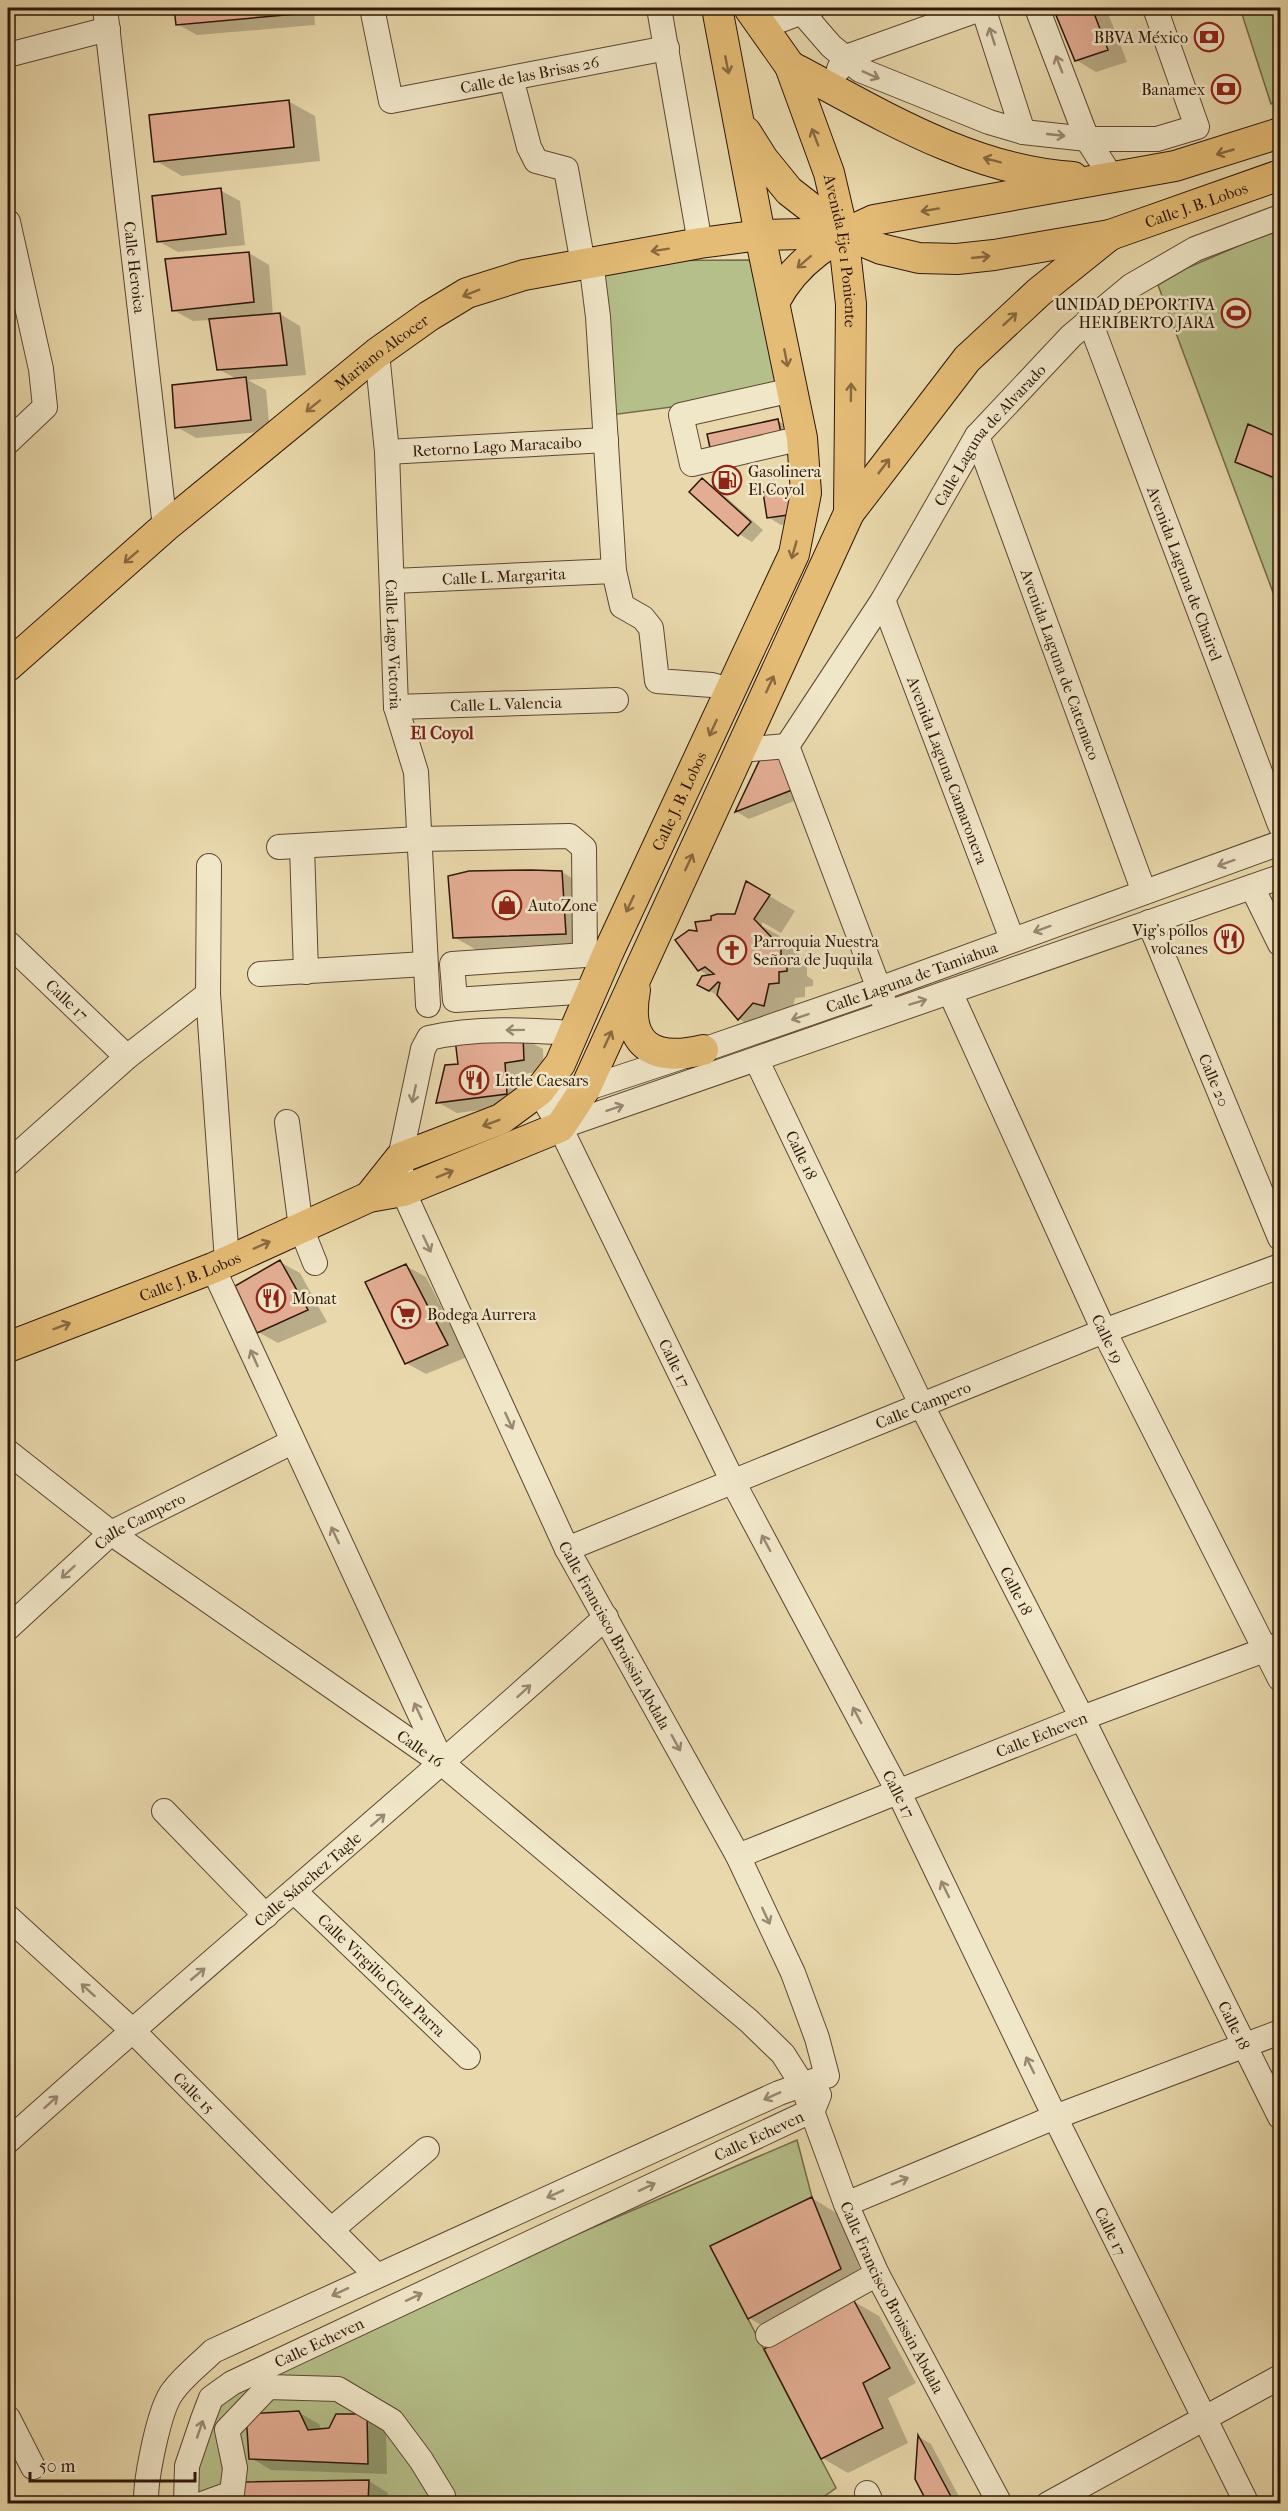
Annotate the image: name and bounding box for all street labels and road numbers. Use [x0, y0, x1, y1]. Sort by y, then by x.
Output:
street label: Calle de las Brisas 26 [459, 52, 601, 98]
street label: Avenida Eje 1 Poniente [819, 171, 860, 328]
street label: Calle J. B. Lobos [1142, 178, 1250, 232]
street label: Calle Heroica [120, 220, 149, 315]
street label: Mariano Alcocer [331, 310, 432, 394]
street label: Calle Laguna de Alvarado [930, 360, 1050, 509]
street label: Retorno Lago Maracaibo [412, 432, 582, 461]
street label: Avenida Laguna de Chairel [1143, 483, 1226, 664]
street label: Calle L. Margarita [442, 564, 567, 589]
street label: Avenida Laguna de Catemaco [1016, 565, 1104, 762]
street label: Calle Lago Victoria [381, 579, 405, 710]
street label: Avenida Laguna Camaronera [903, 673, 992, 867]
street label: Calle L. Valencia [450, 693, 563, 715]
street label: Calle J. B. Lobos [648, 749, 711, 854]
street label: Calle Laguna de Tamiahua [823, 938, 1001, 1017]
street label: Calle 17 [42, 975, 92, 1025]
street label: Calle 20 [1195, 1051, 1233, 1109]
street label: Calle 18 [782, 1127, 821, 1183]
street label: Calle J. B. Lobos [137, 1248, 244, 1306]
street label: Calle 19 [1088, 1311, 1128, 1367]
street label: Calle 17 [655, 1336, 695, 1391]
street label: Calle Campero [873, 1377, 973, 1433]
street label: Calle Campero [90, 1488, 188, 1554]
street label: Calle Francisco Broissin Abdala [555, 1538, 675, 1733]
street label: Calle 18 [996, 1563, 1037, 1618]
street label: Calle Echeven [993, 1708, 1091, 1762]
street label: Calle 16 [393, 1726, 447, 1772]
street label: Calle 17 [878, 1767, 919, 1822]
street label: Calle Sánchez Tagle [251, 1828, 365, 1931]
street label: Calle Virgilio Cruz Parra [314, 1910, 450, 2041]
street label: Calle 18 [1214, 1998, 1254, 2053]
street label: Calle 15 [169, 2068, 219, 2118]
street label: Calle Echeven [711, 2106, 807, 2165]
street label: Calle Francisco Broissin Abdala [836, 2198, 948, 2397]
street label: Calle 17 [1091, 2204, 1131, 2259]
street label: Calle Echeven [271, 2313, 368, 2372]

